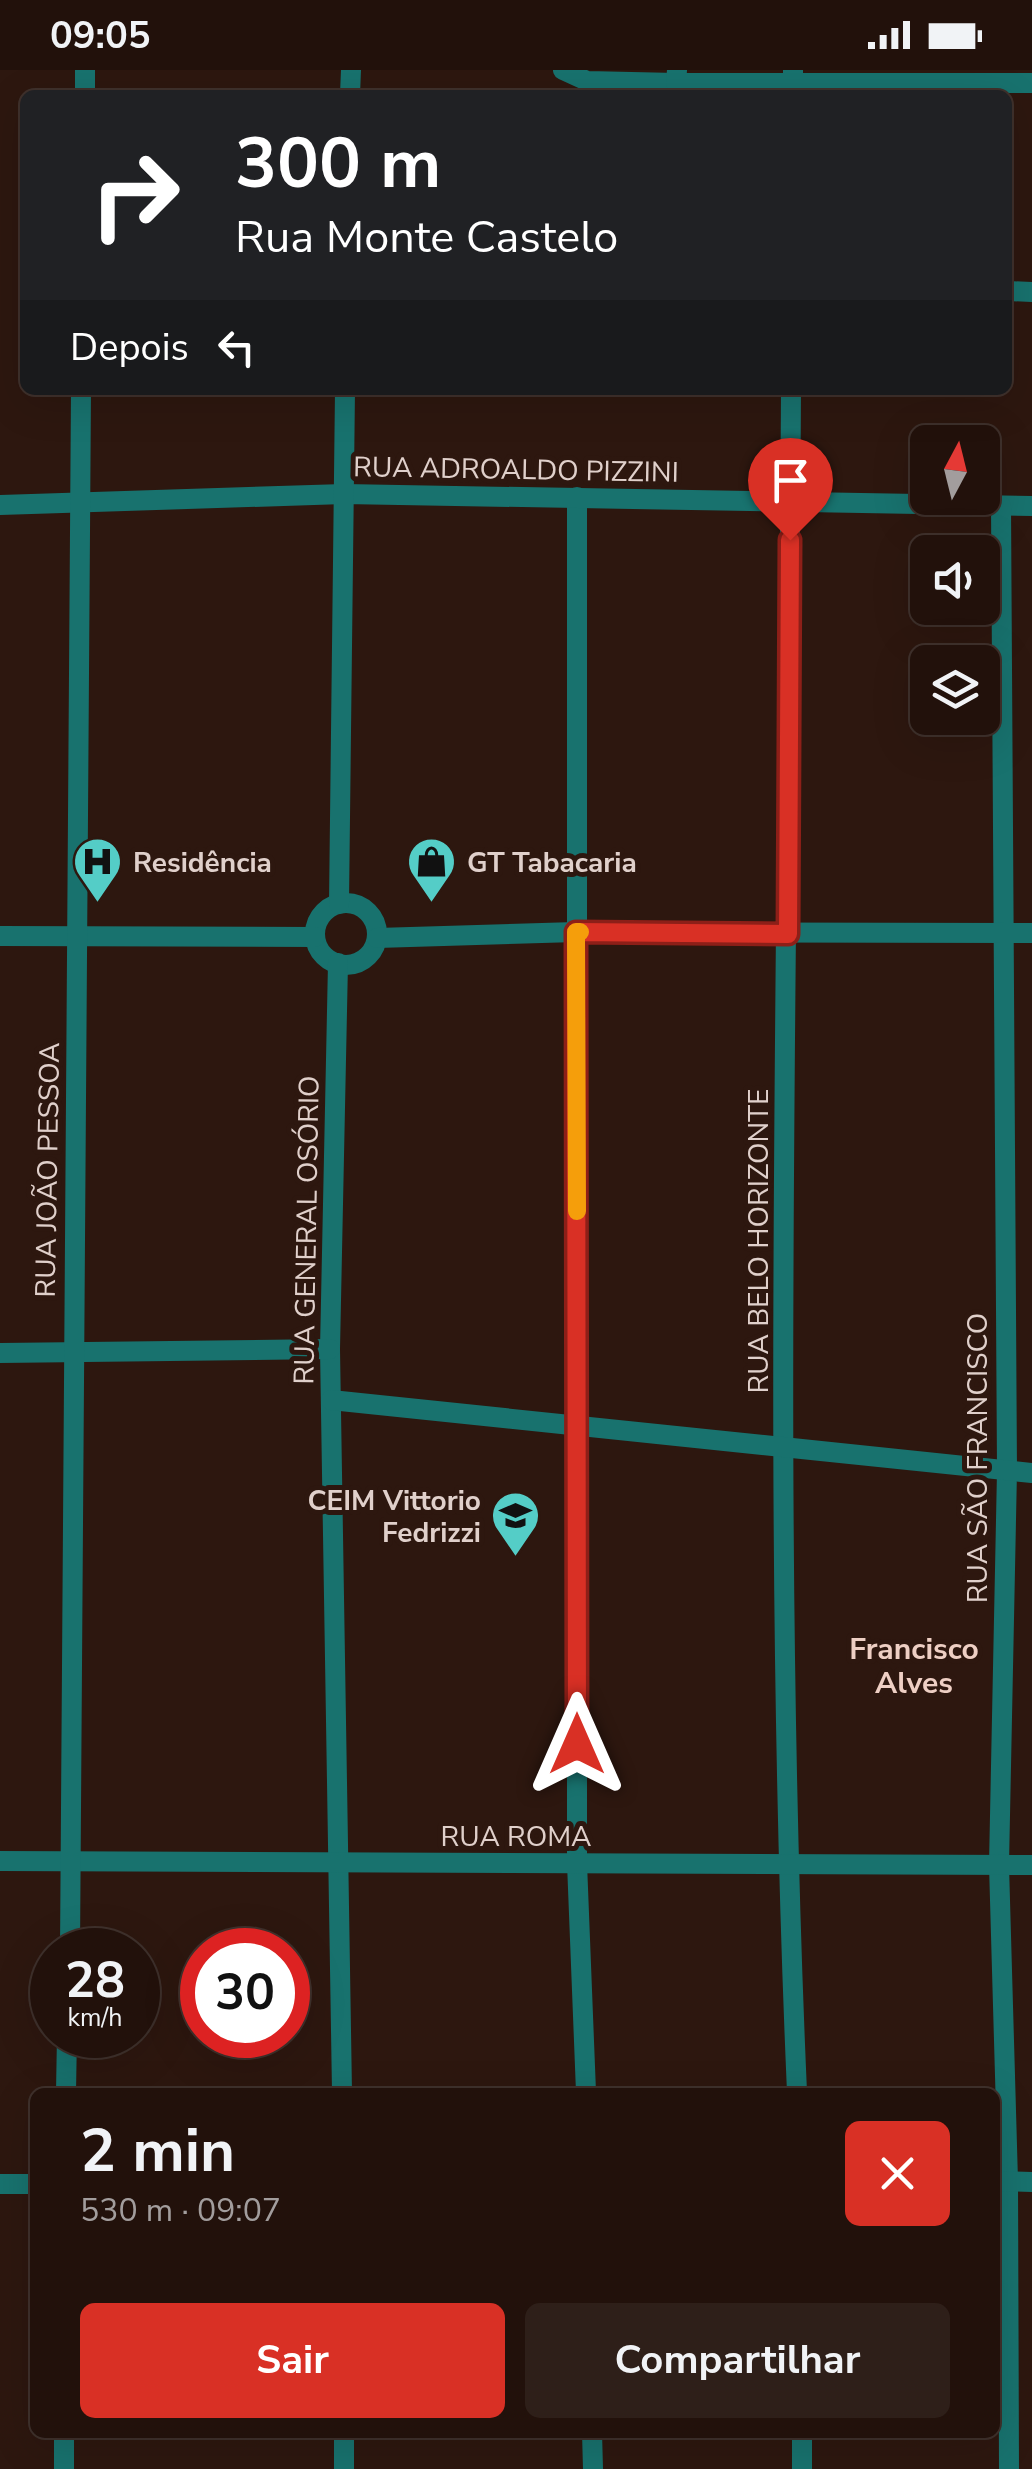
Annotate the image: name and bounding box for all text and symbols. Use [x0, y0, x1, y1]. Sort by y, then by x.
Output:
text: 09:05 [50, 10, 151, 61]
text: 300 m [235, 116, 441, 212]
icon: right [70, 130, 200, 260]
text: Rua Monte Castelo [235, 207, 618, 268]
icon: left [209, 320, 264, 375]
text: Depois [70, 322, 189, 373]
north arrow [910, 425, 1000, 515]
map controls [910, 425, 1000, 735]
pin [748, 438, 833, 541]
street label: RUA ADROALDO PIZZINI [353, 448, 679, 492]
icon: arrive [763, 453, 818, 508]
button: sound [910, 535, 1000, 625]
button: layers [910, 645, 1000, 735]
hospital icon: Residência [72, 836, 124, 904]
shop icon: GT Tabacaria [406, 836, 458, 904]
place label: Residência [133, 844, 272, 882]
place label: GT Tabacaria [467, 844, 637, 882]
street label: RUA JOÃO PESSOA [27, 1042, 69, 1298]
street label: RUA GENERAL OSÓRIO [285, 1075, 329, 1385]
street label: RUA BELO HORIZONTE [740, 1089, 778, 1393]
street label: RUA SÃO FRANCISCO [959, 1313, 997, 1603]
place label: CEIM Vittorio Fedrizzi [307, 1482, 481, 1552]
school or university icon: CEIM Vittorio Fedrizzi [490, 1490, 542, 1558]
district label: Francisco Alves [849, 1629, 979, 1704]
position arrow [525, 1692, 629, 1796]
street label: RUA ROMA [440, 1818, 592, 1856]
speed limit sign: 30 [180, 1928, 310, 2058]
text: 28 [65, 1946, 125, 2015]
text: km/h [67, 2001, 123, 2035]
text: 2 min [80, 2110, 235, 2192]
button: close [845, 2121, 950, 2226]
text: 530 m · 09:07 [80, 2189, 281, 2232]
button: Sair [80, 2303, 505, 2418]
button: Compartilhar [525, 2303, 950, 2418]

